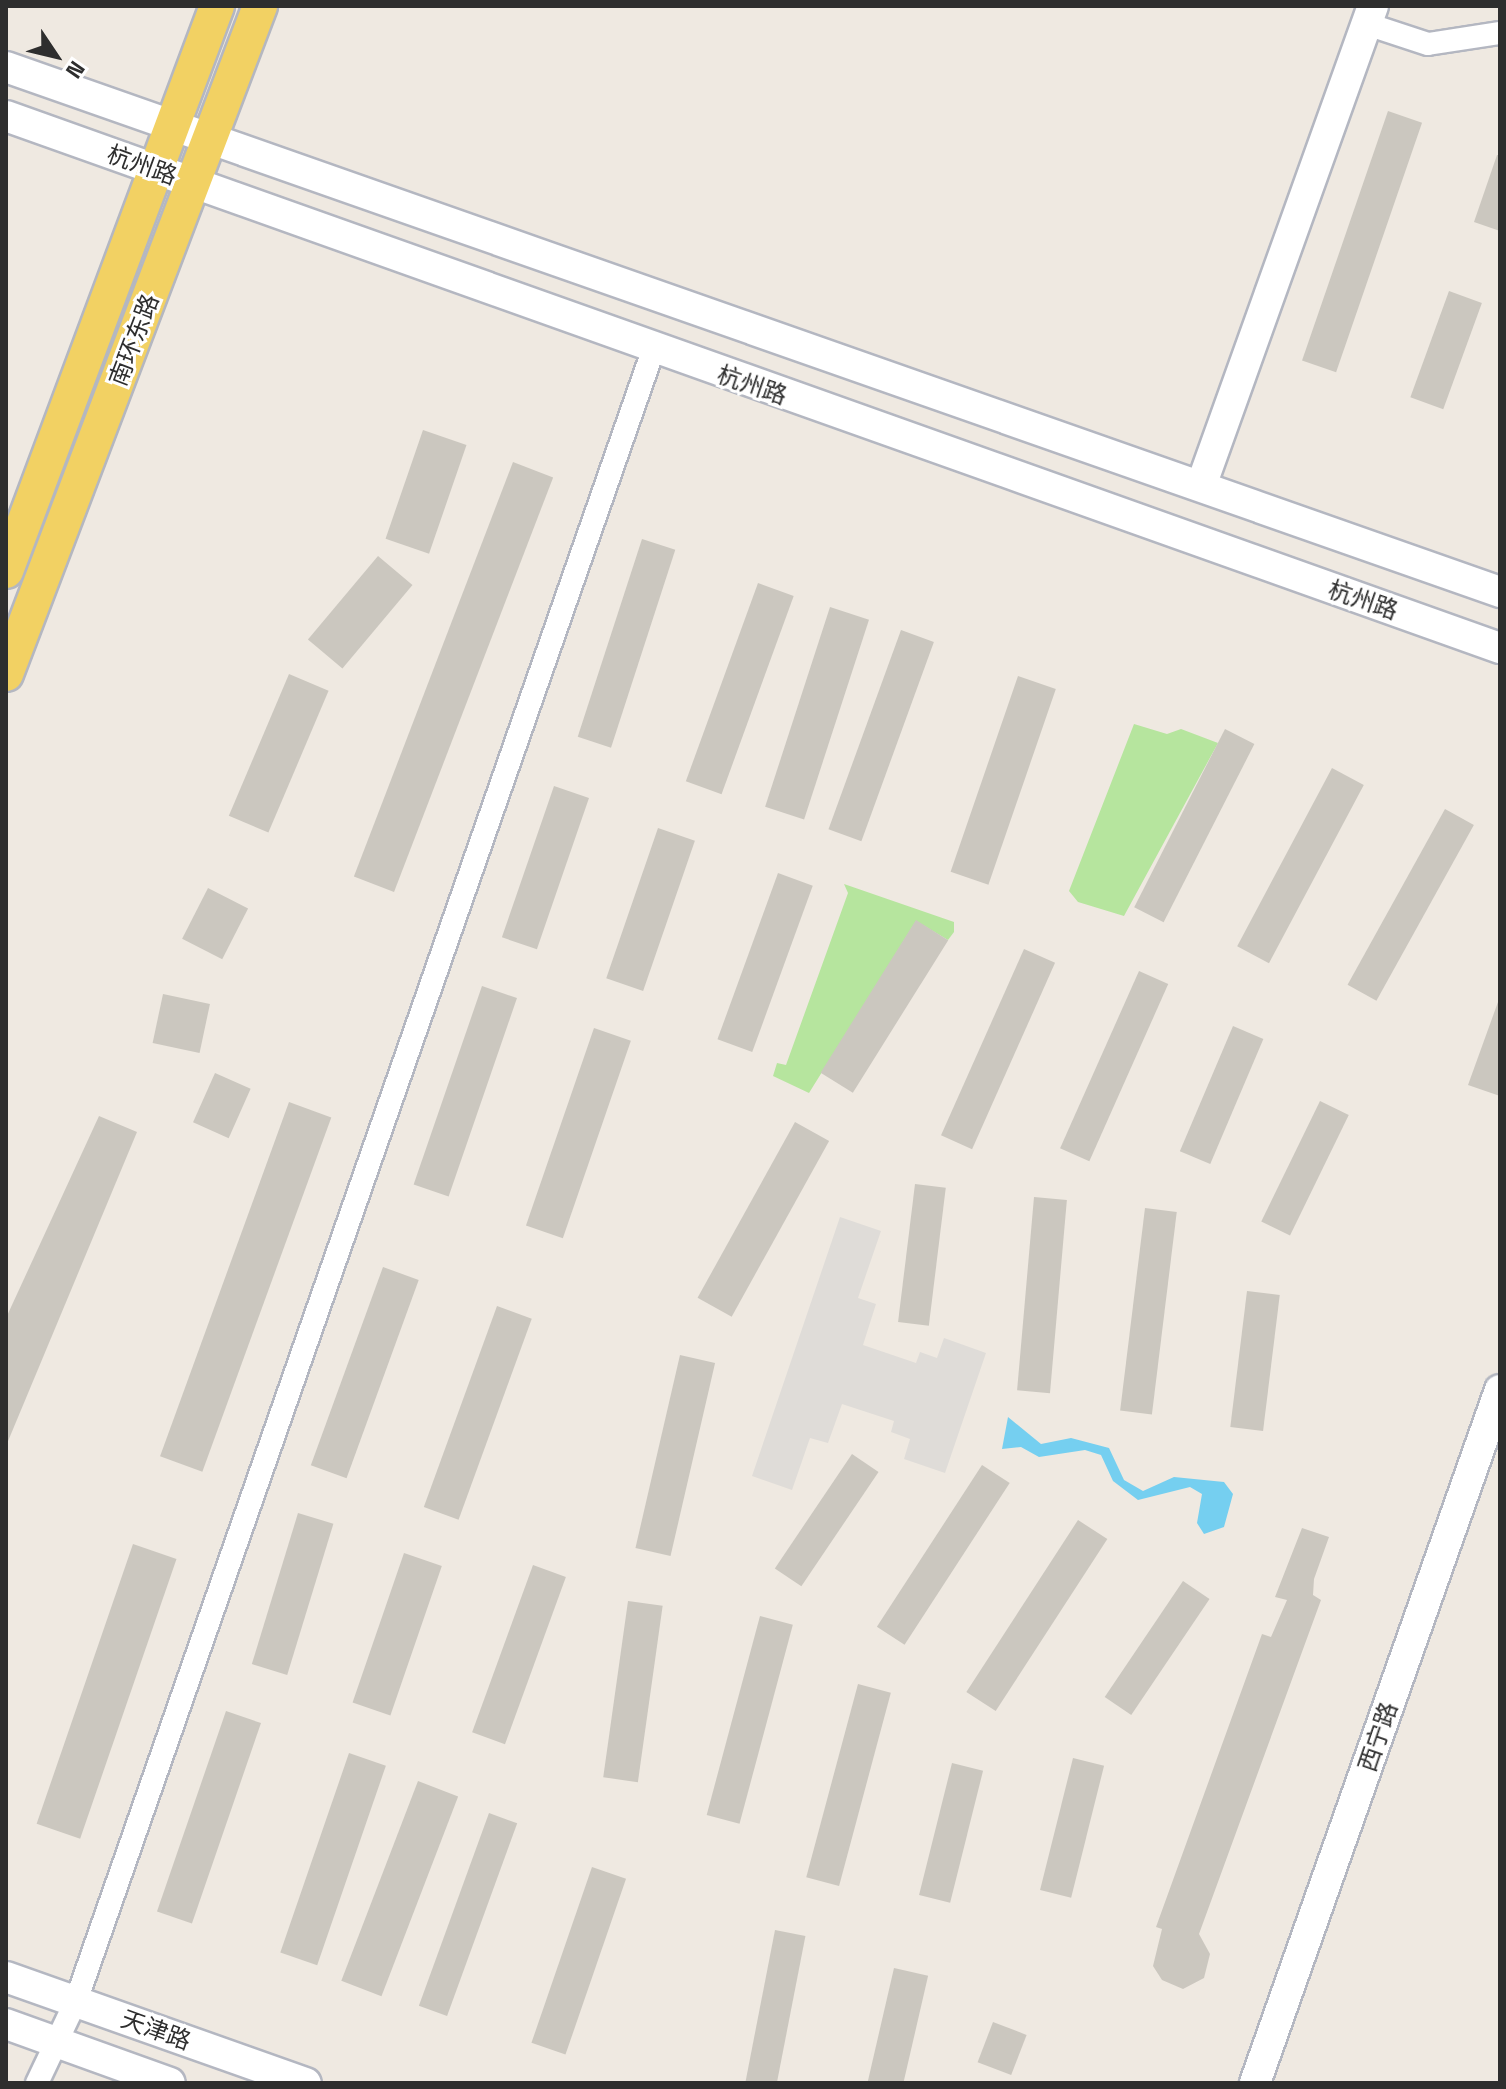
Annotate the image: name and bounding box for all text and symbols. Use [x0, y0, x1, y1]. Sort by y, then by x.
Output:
north arrow [16, 16, 96, 96]
text: N [60, 56, 91, 84]
street label: 杭州路 [103, 139, 181, 191]
street label: 南环东路 [103, 290, 165, 390]
street label: 杭州路 [713, 360, 791, 410]
street label: 杭州路 [1324, 575, 1402, 625]
street label: 西宁路 [1353, 1698, 1403, 1776]
street label: 天津路 [117, 2004, 195, 2056]

